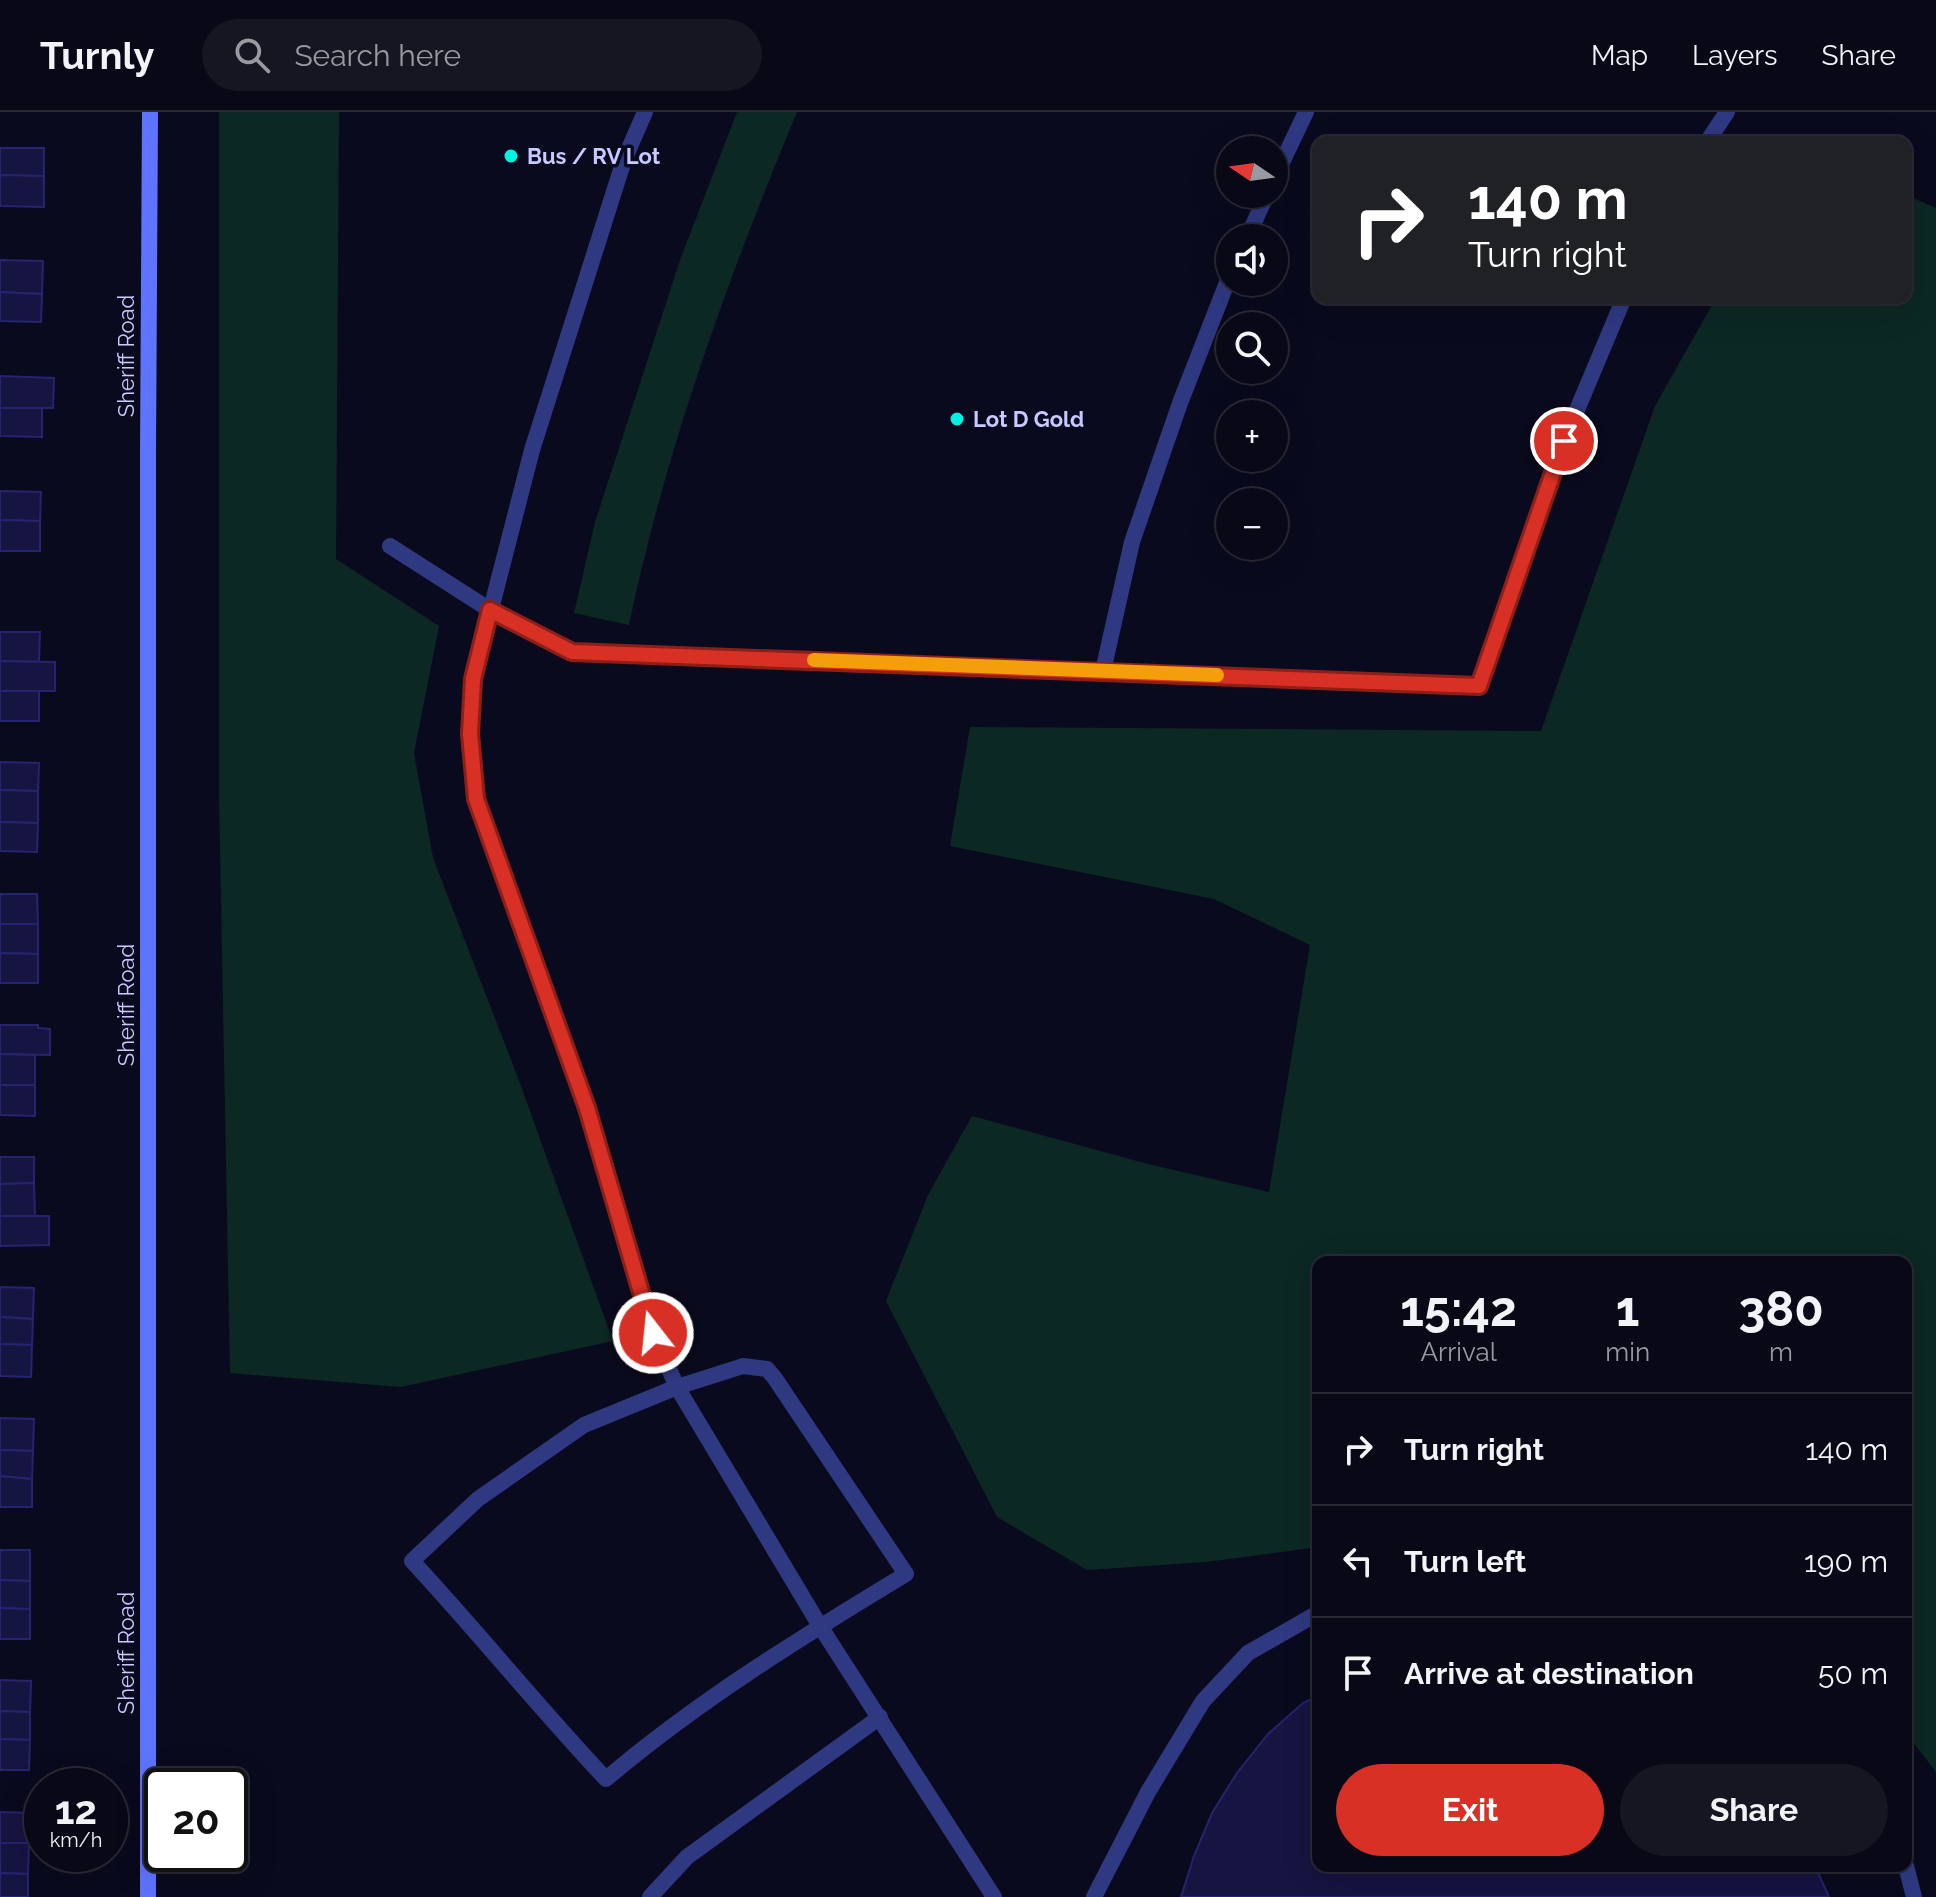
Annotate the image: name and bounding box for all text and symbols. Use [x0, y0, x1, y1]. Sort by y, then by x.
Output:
search box [202, 19, 762, 91]
text: Turnly [40, 33, 154, 78]
icon: search [230, 33, 274, 77]
text: Search here [294, 38, 461, 73]
text: Map [1591, 39, 1648, 72]
text: Layers [1692, 39, 1778, 72]
text: Share [1822, 39, 1896, 72]
north arrow [1216, 136, 1288, 208]
map controls [1216, 136, 1288, 560]
place label: Bus / RV Lot [527, 143, 661, 169]
marker: Bus / RV Lot [502, 147, 520, 165]
text: 140 m [1468, 166, 1628, 232]
icon: right [1336, 168, 1440, 272]
button: sound [1216, 224, 1288, 296]
text: Turn right [1468, 233, 1627, 275]
street label: Sheriff Road [113, 295, 139, 417]
button: search [1216, 312, 1288, 384]
button: + [1216, 400, 1288, 472]
place label: Lot D Gold [973, 406, 1084, 432]
pin [1530, 407, 1598, 475]
marker: Lot D Gold [948, 410, 966, 428]
icon: arrive [1542, 419, 1586, 463]
button: − [1216, 488, 1288, 560]
street label: Sheriff Road [113, 944, 139, 1066]
text: 15:42 [1400, 1281, 1517, 1337]
text: 1 [1616, 1281, 1640, 1337]
text: 380 [1738, 1281, 1824, 1337]
position arrow [611, 1291, 695, 1375]
text: Arrival [1421, 1337, 1497, 1367]
text: min [1605, 1337, 1650, 1367]
text: m [1769, 1337, 1793, 1367]
icon: right [1336, 1427, 1380, 1471]
text: Turn right [1404, 1432, 1544, 1467]
text: 140 m [1805, 1432, 1888, 1467]
icon: left [1336, 1539, 1380, 1583]
text: Turn left [1404, 1544, 1526, 1579]
text: 190 m [1804, 1544, 1888, 1579]
street label: Sheriff Road [113, 1592, 139, 1714]
icon: arrive [1336, 1651, 1380, 1695]
text: Arrive at destination [1404, 1656, 1694, 1691]
text: 50 m [1818, 1656, 1888, 1691]
button: Exit [1336, 1764, 1604, 1856]
button: Share [1620, 1764, 1888, 1856]
speed limit sign: 20 [144, 1768, 248, 1872]
text: 12 [55, 1786, 97, 1833]
text: km/h [50, 1828, 102, 1852]

